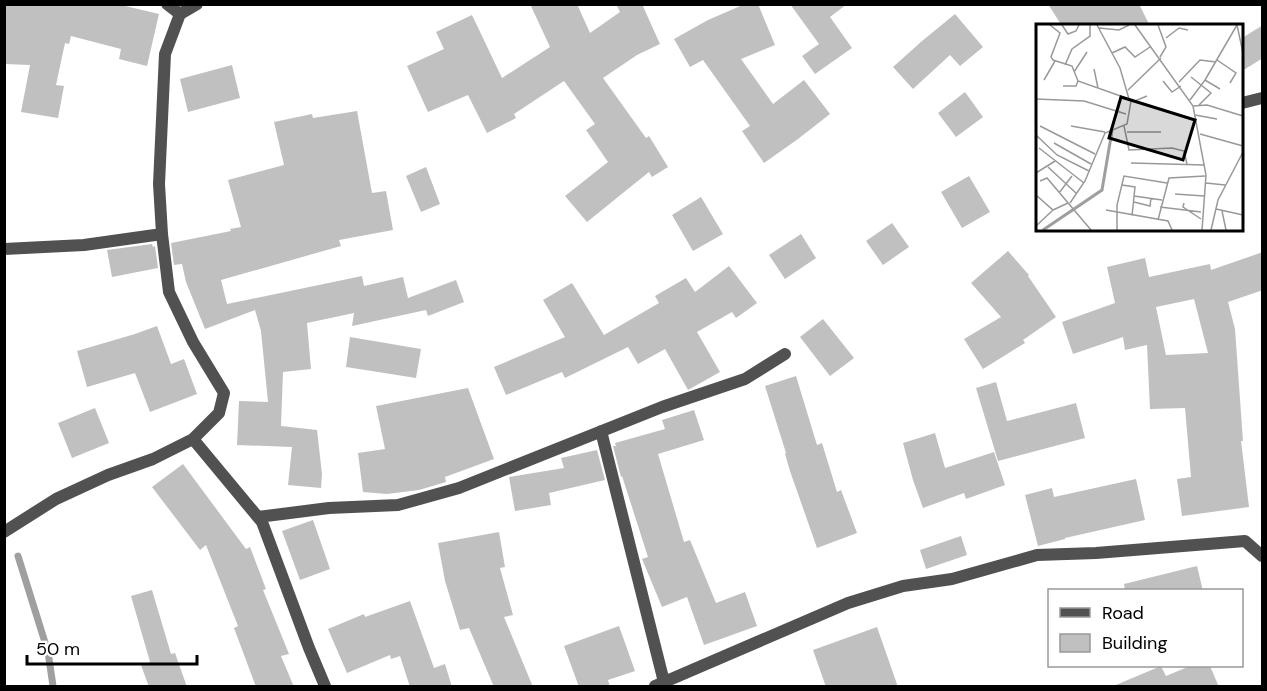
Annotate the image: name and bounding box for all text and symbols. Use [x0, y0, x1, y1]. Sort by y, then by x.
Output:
inset map [1036, 24, 1243, 231]
legend [1048, 589, 1243, 667]
text: Road [1102, 601, 1144, 625]
scale bar [27, 628, 196, 666]
text: Building [1102, 631, 1167, 655]
text: 50 m [36, 637, 80, 661]

